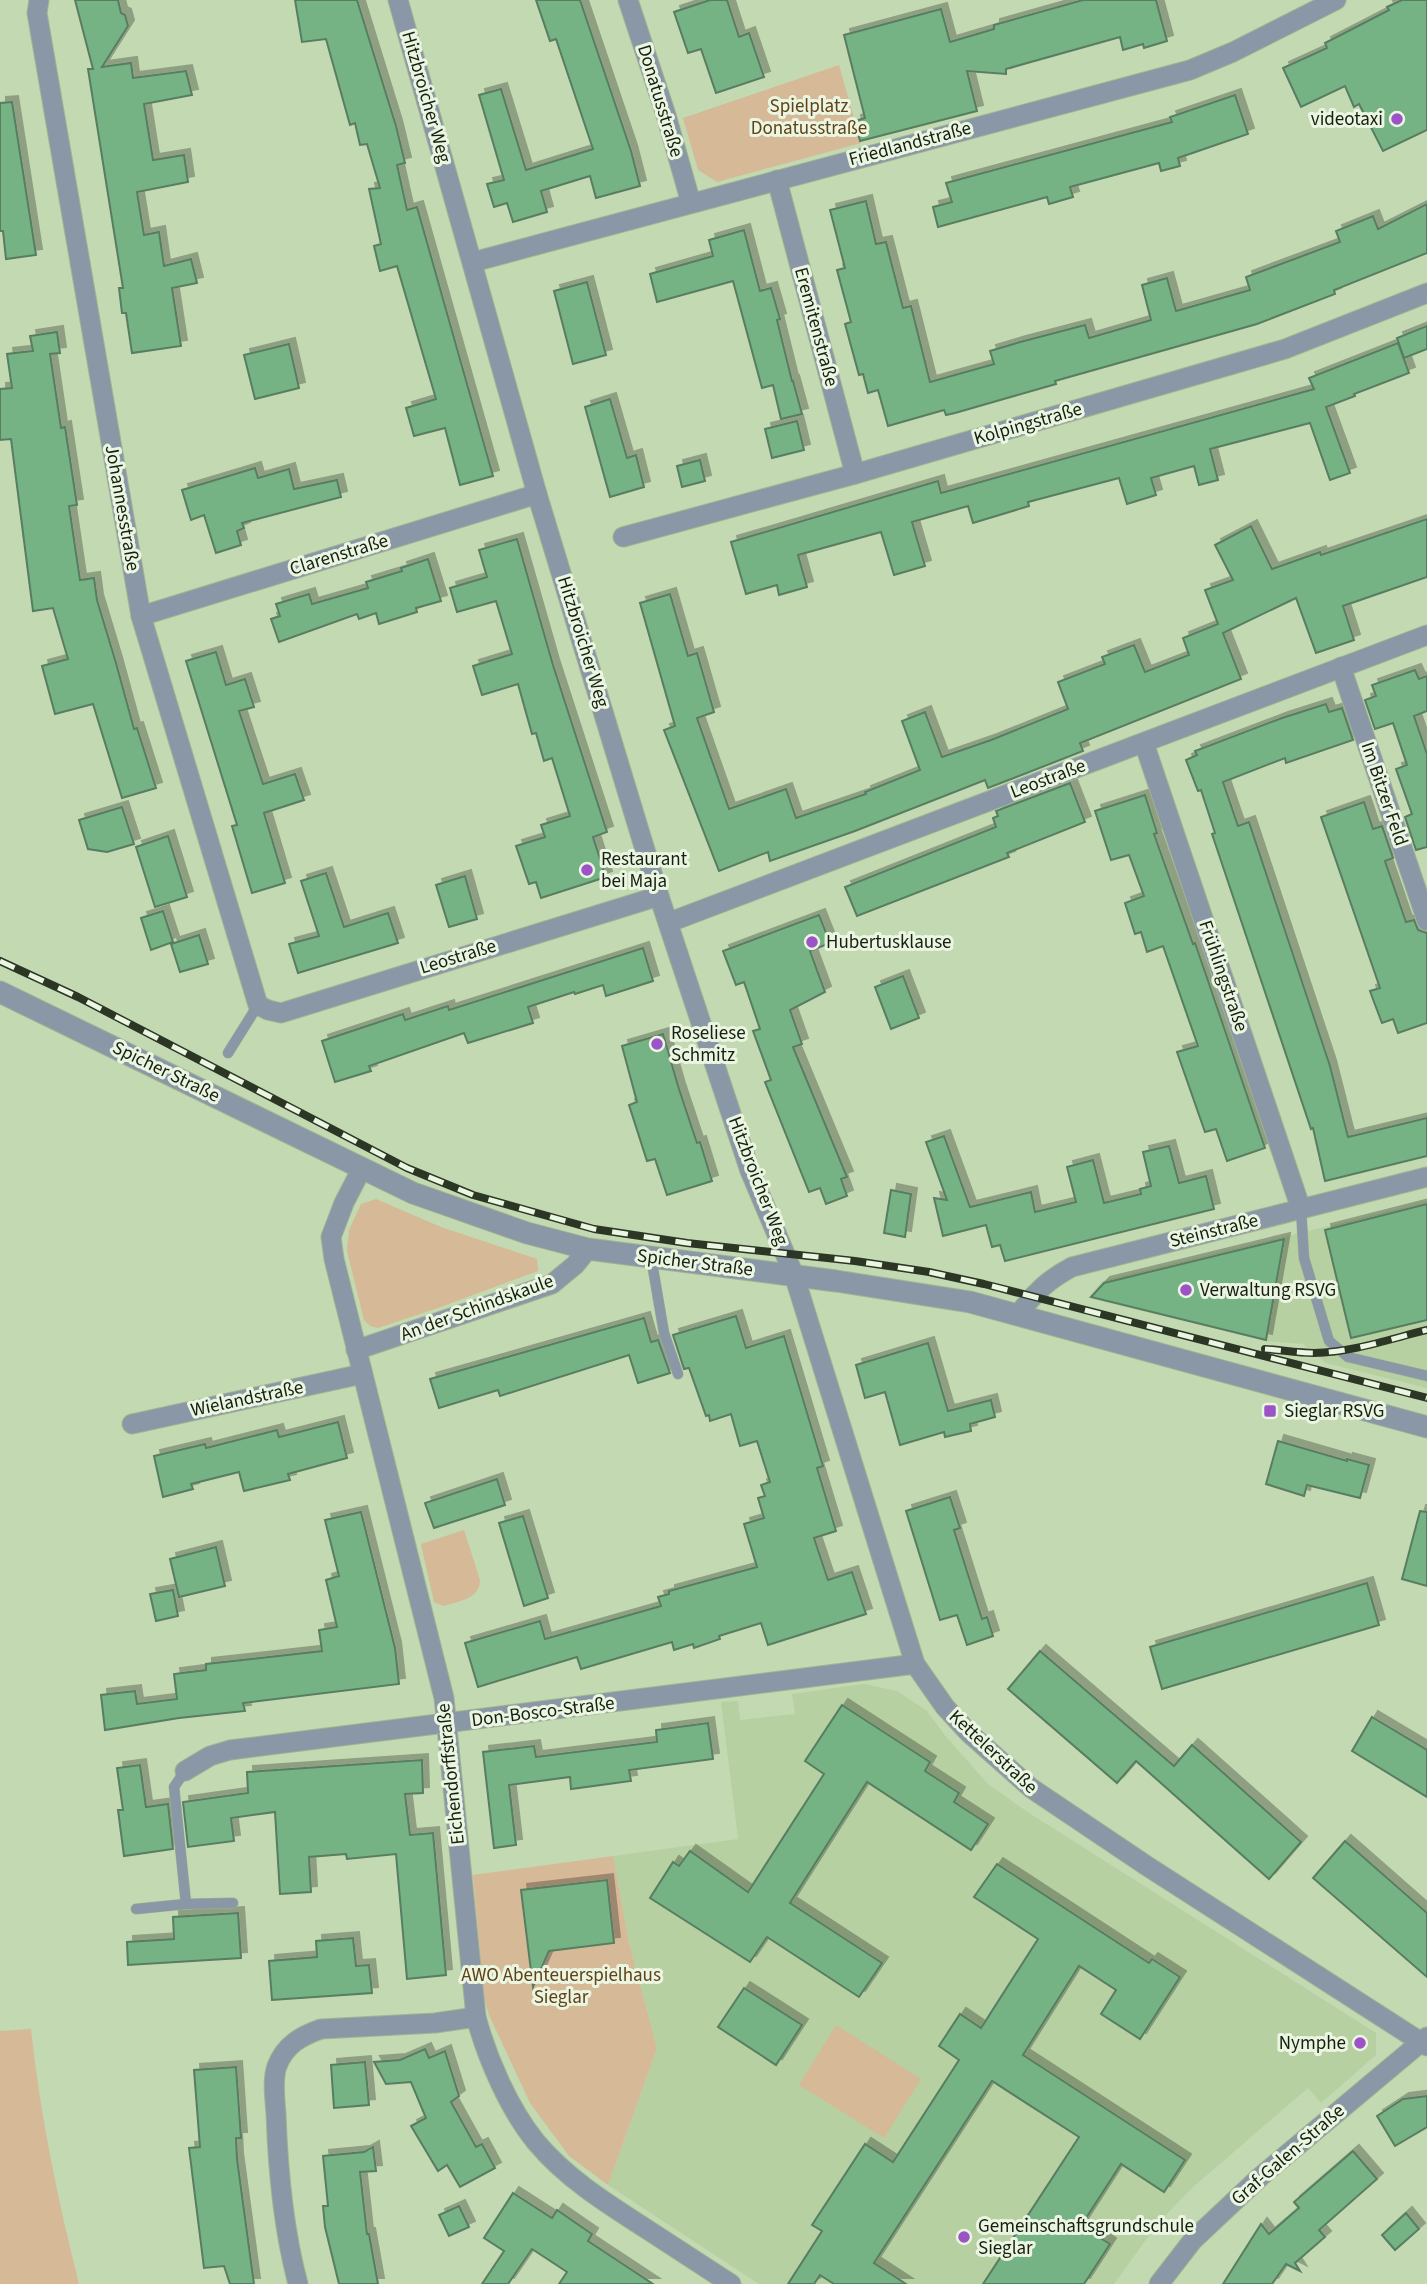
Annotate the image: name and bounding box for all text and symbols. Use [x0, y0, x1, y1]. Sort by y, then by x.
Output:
street label: Hitzbroicher Weg [394, 28, 458, 166]
street label: Donatusstraße [630, 41, 690, 161]
park label: Spielplatz Donatusstraße [751, 93, 867, 142]
place label: videotaxi [1311, 106, 1383, 133]
marker: videotaxi [1389, 111, 1405, 127]
street label: Friedlandstraße [846, 115, 974, 173]
street label: Eremitenstraße [787, 264, 845, 390]
street label: Kolpingstraße [971, 396, 1085, 452]
street label: Johannesstraße [98, 443, 146, 573]
street label: Clarenstraße [286, 527, 392, 583]
street label: Hitzbroicher Weg [550, 573, 616, 711]
street label: Im Bitzer Feld [1354, 738, 1414, 850]
street label: Leostraße [1006, 752, 1090, 806]
place label: Restaurant bei Maja [601, 846, 688, 895]
marker: Restaurant bei Maja [579, 862, 595, 878]
street label: Frühlingstraße [1191, 917, 1255, 1035]
place label: Hubertusklause [826, 929, 952, 956]
street label: Leostraße [416, 933, 500, 981]
marker: Hubertusklause [804, 934, 820, 950]
place label: Roseliese Schmitz [671, 1020, 746, 1069]
street label: Spicher Straße [108, 1034, 224, 1110]
marker: Roseliese Schmitz [649, 1036, 665, 1052]
street label: Hitzbroicher Weg [721, 1113, 795, 1250]
street label: Steinstraße [1167, 1207, 1261, 1255]
street label: Spicher Straße [636, 1243, 754, 1283]
street label: An der Schindskaule [397, 1268, 557, 1348]
place label: Verwaltung RSVG [1200, 1277, 1336, 1304]
marker: Verwaltung RSVG [1178, 1282, 1194, 1298]
street label: Wielandstraße [188, 1374, 306, 1424]
place label: Sieglar RSVG [1284, 1398, 1384, 1425]
marker: Sieglar RSVG [1262, 1403, 1278, 1419]
street label: Don-Bosco-Straße [470, 1690, 616, 1734]
street label: Eichendorffstraße [430, 1702, 472, 1846]
street label: Kettelerstraße [943, 1704, 1043, 1800]
park label: AWO Abenteuerspielhaus Sieglar [461, 1962, 661, 2011]
place label: Nymphe [1279, 2030, 1346, 2057]
marker: Nymphe [1352, 2035, 1368, 2051]
street label: Graf-Galen-Straße [1225, 2098, 1351, 2212]
place label: Gemeinschaftsgrundschule Sieglar [978, 2213, 1194, 2262]
marker: Gemeinschaftsgrundschule Sieglar [956, 2229, 972, 2245]

